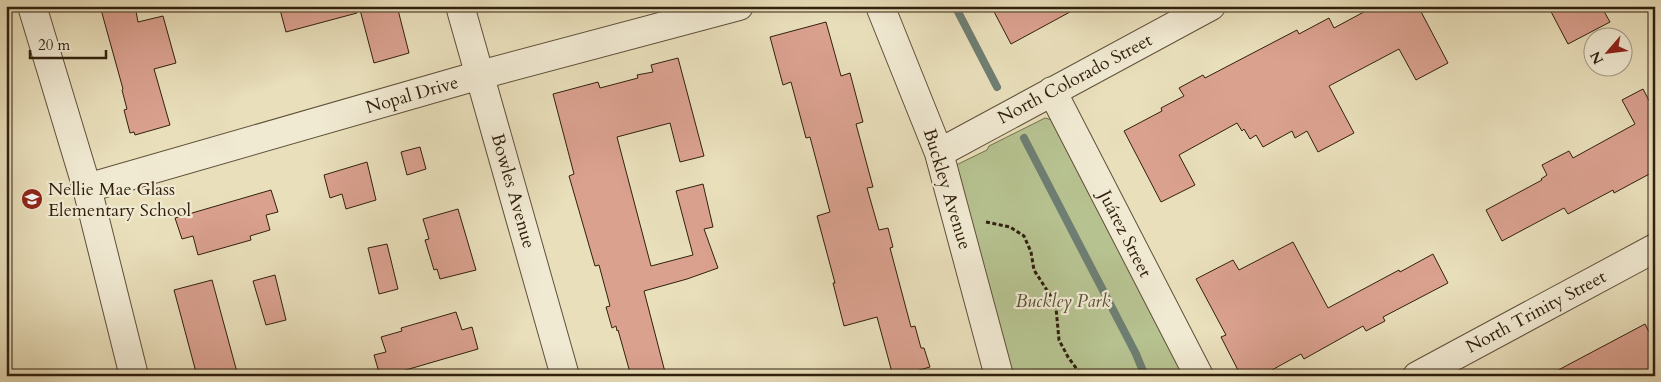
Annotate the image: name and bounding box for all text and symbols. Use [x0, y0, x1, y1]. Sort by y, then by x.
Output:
scale bar [30, 28, 106, 60]
street label: North Colorado Street [993, 28, 1157, 130]
north arrow [1584, 28, 1634, 78]
text: 20 m [38, 35, 70, 55]
text: N [1586, 48, 1608, 68]
street label: Nopal Drive [363, 70, 461, 120]
street label: Buckley Avenue [917, 125, 977, 253]
street label: Bowles Avenue [485, 131, 541, 251]
place label: Nellie Mae Glass Elementary School [48, 177, 191, 223]
street label: Juárez Street [1091, 183, 1158, 282]
school or university icon: Nellie Mae Glass Elementary School [20, 187, 44, 211]
street label: North Trinity Street [1461, 264, 1611, 360]
park label: Buckley Park [1016, 289, 1110, 314]

